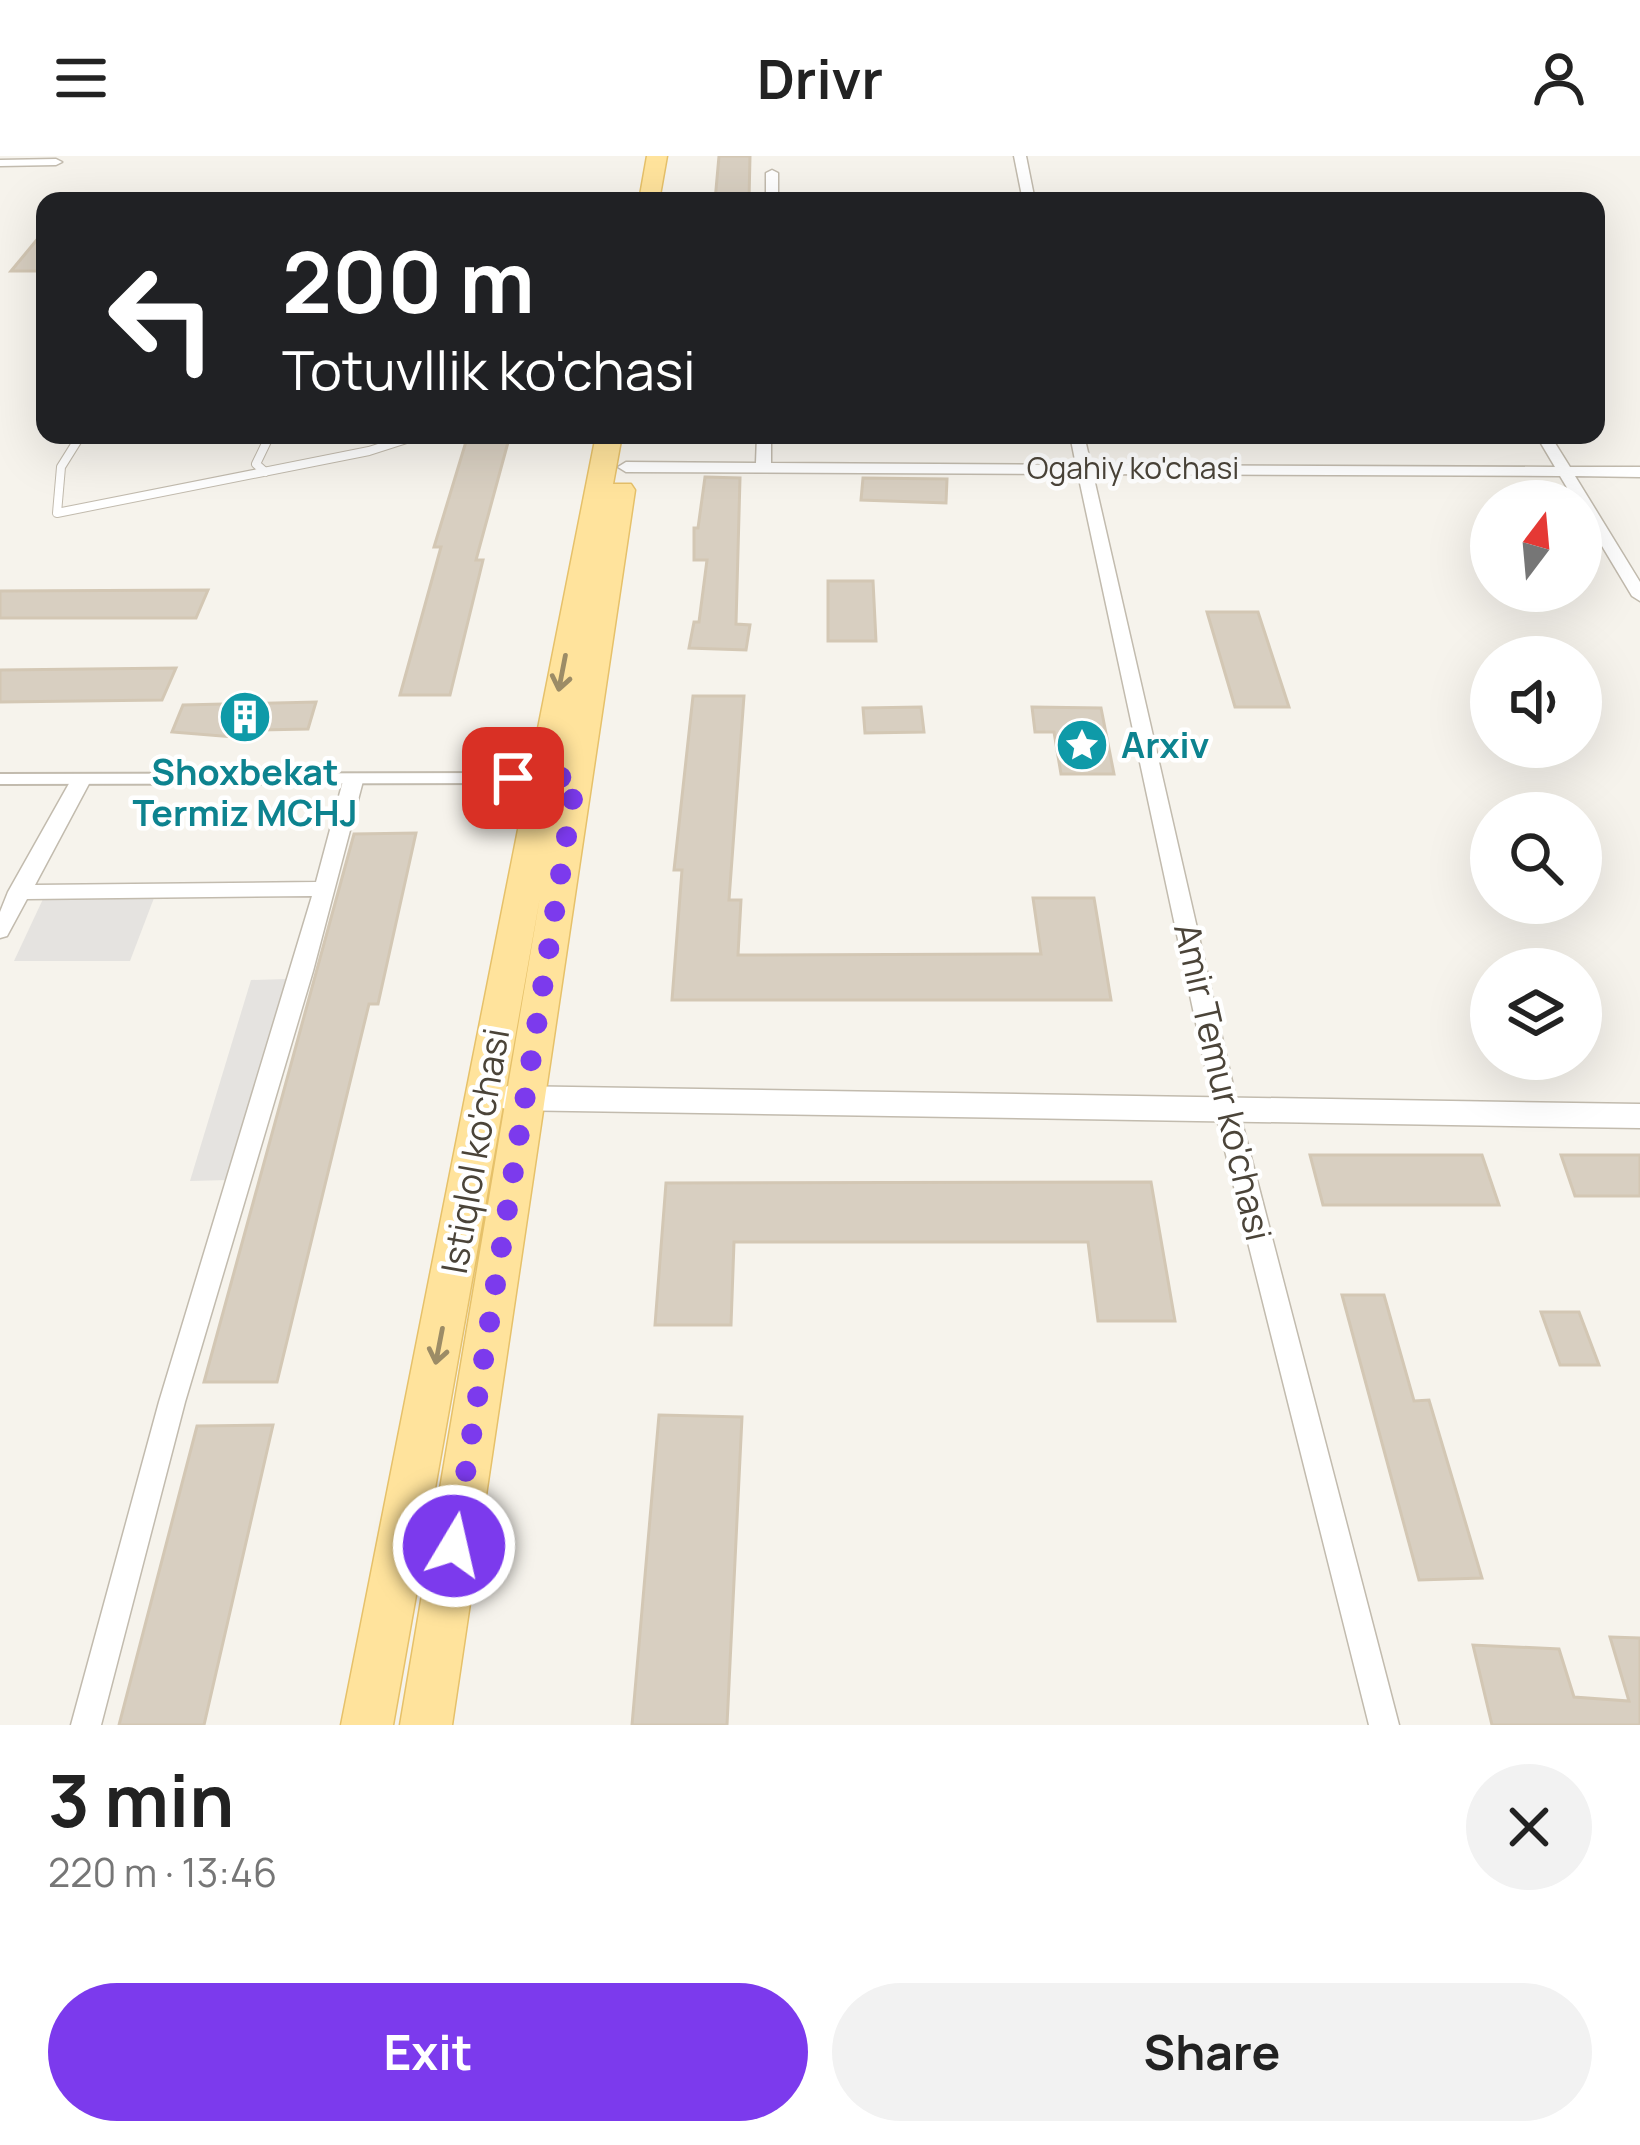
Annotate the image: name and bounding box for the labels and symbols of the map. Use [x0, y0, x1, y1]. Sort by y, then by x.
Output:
street label: Ogahiy ko'chasi [1027, 447, 1239, 488]
north arrow [1470, 480, 1602, 612]
one-way arrow [550, 653, 572, 692]
building icon: Shoxbekat Termiz MCHJ [217, 689, 273, 745]
place icon: Arxiv [1054, 717, 1110, 773]
place label: Arxiv [1121, 720, 1210, 769]
pin [462, 727, 564, 829]
place label: Shoxbekat Termiz MCHJ [132, 747, 358, 837]
street label: Amir Temur ko'chasi [1163, 918, 1284, 1246]
street label: Istiqlol ko'chasi [429, 1024, 520, 1277]
one-way arrow [427, 1326, 449, 1365]
position arrow [391, 1483, 517, 1609]

